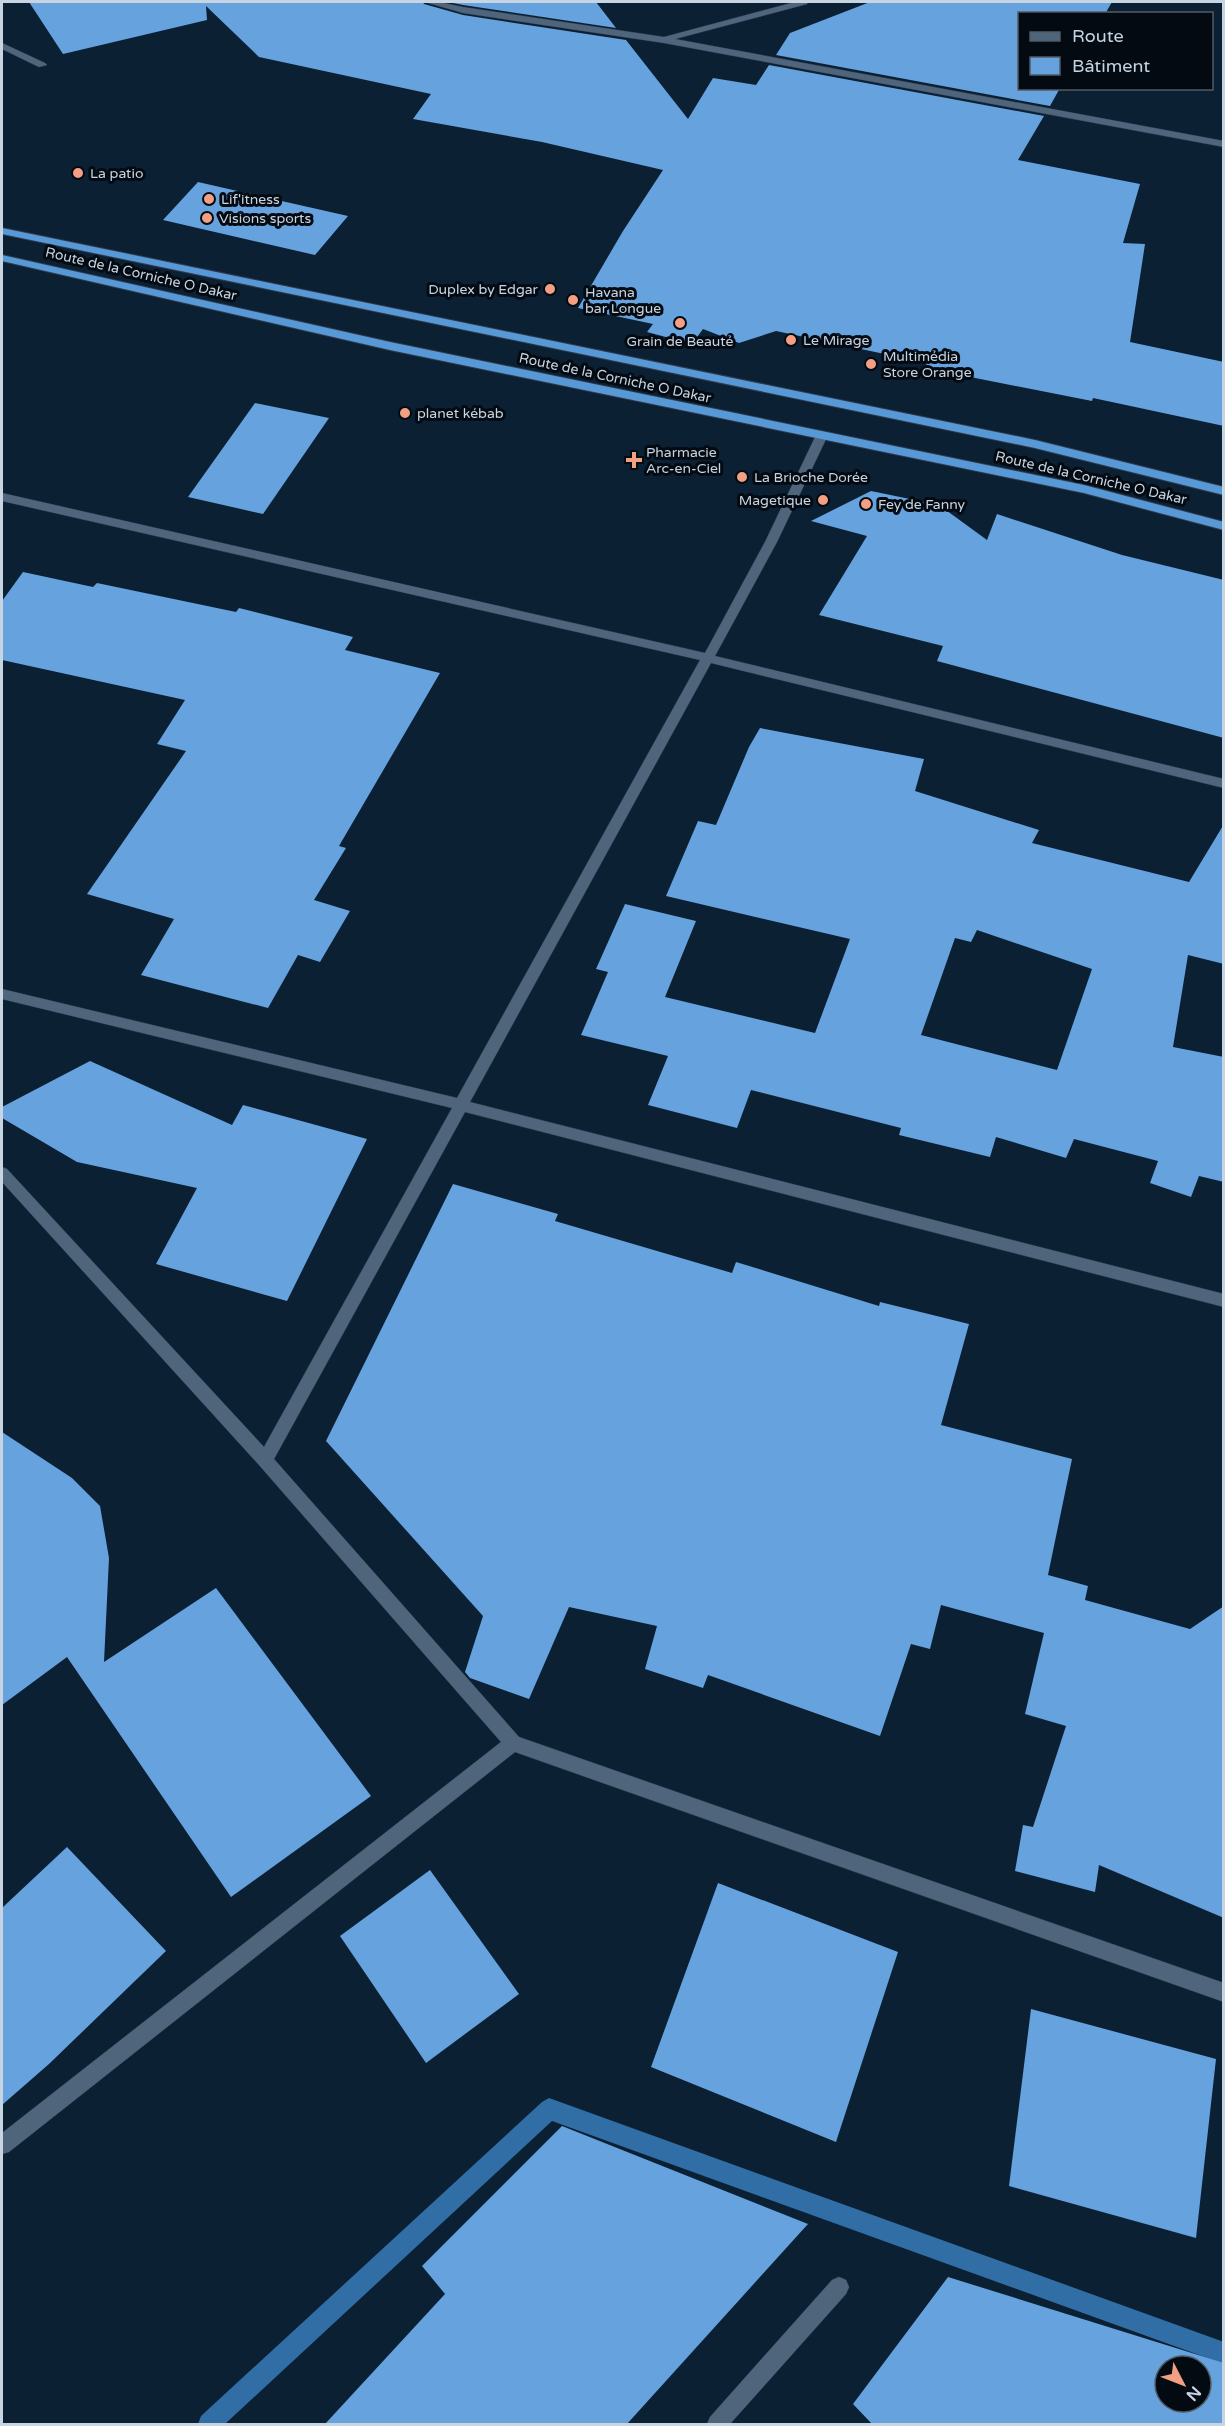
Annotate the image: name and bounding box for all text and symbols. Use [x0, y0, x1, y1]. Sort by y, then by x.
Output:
legend [1018, 12, 1213, 90]
text: Route [1072, 25, 1124, 47]
text: Bâtiment [1072, 55, 1150, 77]
place label: La patio [90, 165, 143, 182]
marker: La patio [71, 166, 85, 180]
place label: Lif'itness [221, 191, 280, 208]
marker: Lif'itness [202, 192, 216, 206]
place label: Visions sports [219, 210, 311, 227]
marker: Visions sports [200, 211, 214, 225]
street label: Route de la Corniche O Dakar [44, 244, 239, 304]
place label: Duplex by Edgar [428, 281, 539, 298]
marker: Duplex by Edgar [543, 282, 557, 296]
place label: Havana bar Longue [585, 284, 661, 317]
marker: Havana bar Longue [566, 293, 580, 307]
marker: Grain de Beauté [673, 316, 687, 330]
place label: Le Mirage [803, 332, 870, 349]
place label: Grain de Beauté [627, 333, 734, 350]
marker: Le Mirage [784, 333, 798, 347]
place label: Multimédia Store Orange [883, 348, 972, 381]
street label: Route de la Corniche O Dakar [517, 349, 713, 407]
marker: Multimédia Store Orange [864, 357, 878, 371]
place label: planet kébab [417, 405, 504, 422]
marker: planet kébab [398, 406, 412, 420]
place label: Pharmacie Arc-en-Ciel [646, 444, 721, 477]
street label: Route de la Corniche O Dakar [994, 448, 1189, 508]
marker: Pharmacie Arc-en-Ciel [627, 453, 641, 467]
place label: La Brioche Dorée [754, 469, 868, 486]
marker: La Brioche Dorée [735, 470, 749, 484]
place label: Magetique [739, 492, 811, 509]
marker: Magetique [816, 493, 830, 507]
place label: Fey de Fanny [878, 496, 966, 513]
marker: Fey de Fanny [859, 497, 873, 511]
north arrow [1153, 2354, 1213, 2414]
text: N [1182, 2382, 1205, 2405]

